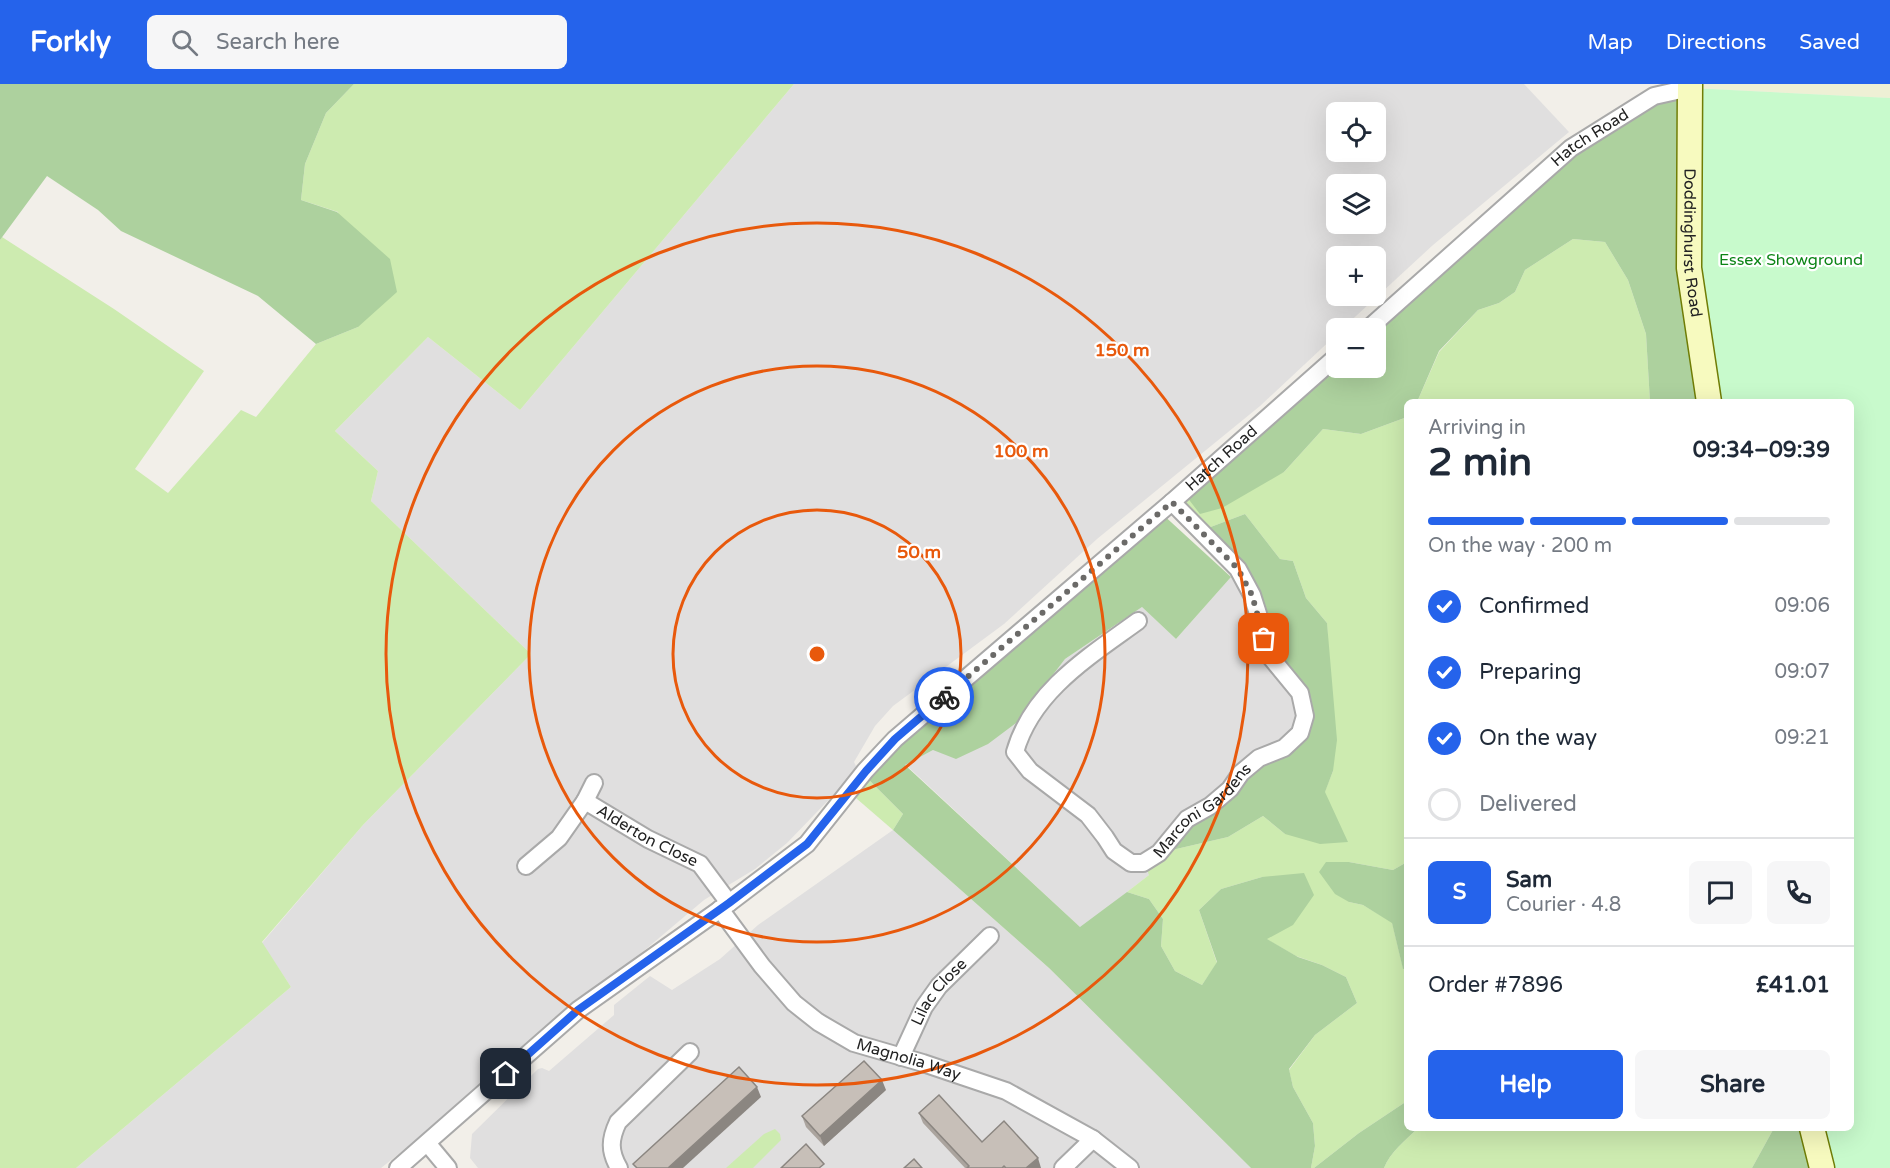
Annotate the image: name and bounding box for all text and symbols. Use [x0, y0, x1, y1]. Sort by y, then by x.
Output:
search box [147, 15, 567, 69]
text: Forkly [30, 25, 111, 59]
icon: search [168, 26, 201, 59]
text: Search here [216, 29, 340, 55]
text: Map [1587, 30, 1633, 55]
text: Directions [1666, 30, 1766, 55]
text: Saved [1799, 30, 1860, 55]
map controls [1326, 102, 1386, 378]
button: locate [1326, 102, 1386, 162]
street label: Hatch Road [1547, 104, 1632, 171]
street label: Doddinghurst Road [1679, 168, 1706, 319]
button: layers [1326, 174, 1386, 234]
button: + [1326, 246, 1386, 306]
park label: Essex Showground [1719, 250, 1863, 270]
button: − [1326, 318, 1386, 378]
text: 150 m [1094, 339, 1150, 361]
text: Arriving in [1428, 416, 1526, 440]
street label: Hatch Road [1181, 421, 1262, 495]
text: 09:34–09:39 [1693, 437, 1830, 463]
text: 2 min [1428, 439, 1532, 486]
text: 100 m [993, 440, 1049, 462]
text: On the way · 200 m [1428, 534, 1612, 558]
text: 50 m [897, 541, 941, 563]
icon: check [1428, 590, 1461, 623]
text: Confirmed [1479, 593, 1589, 619]
text: 09:06 [1775, 594, 1830, 618]
pin [1238, 613, 1289, 664]
icon: bag [1247, 622, 1280, 655]
centre of rings [807, 644, 827, 664]
icon: check [1428, 656, 1461, 689]
text: Preparing [1479, 659, 1582, 685]
text: 09:07 [1775, 660, 1830, 684]
courier [914, 667, 974, 727]
icon: bike [928, 681, 961, 714]
icon: check [1428, 722, 1461, 755]
text: On the way [1479, 725, 1597, 751]
text: 09:21 [1775, 726, 1830, 750]
street label: Marconi Gardens [1149, 759, 1255, 862]
text: Delivered [1479, 791, 1577, 817]
street label: Alderton Close [593, 800, 701, 871]
button: chat [1689, 861, 1752, 924]
button: phone [1767, 861, 1830, 924]
text: Sam [1506, 867, 1552, 893]
text: S [1453, 879, 1466, 905]
text: Courier · 4.8 [1506, 893, 1621, 917]
street label: Lilac Close [907, 954, 971, 1029]
text: Order #7896 [1428, 972, 1563, 998]
text: £41.01 [1756, 972, 1830, 998]
street label: Magnolia Way [854, 1034, 964, 1085]
pin [480, 1048, 531, 1099]
button: Help [1428, 1050, 1623, 1119]
button: Share [1635, 1050, 1830, 1119]
icon: home [489, 1057, 522, 1090]

